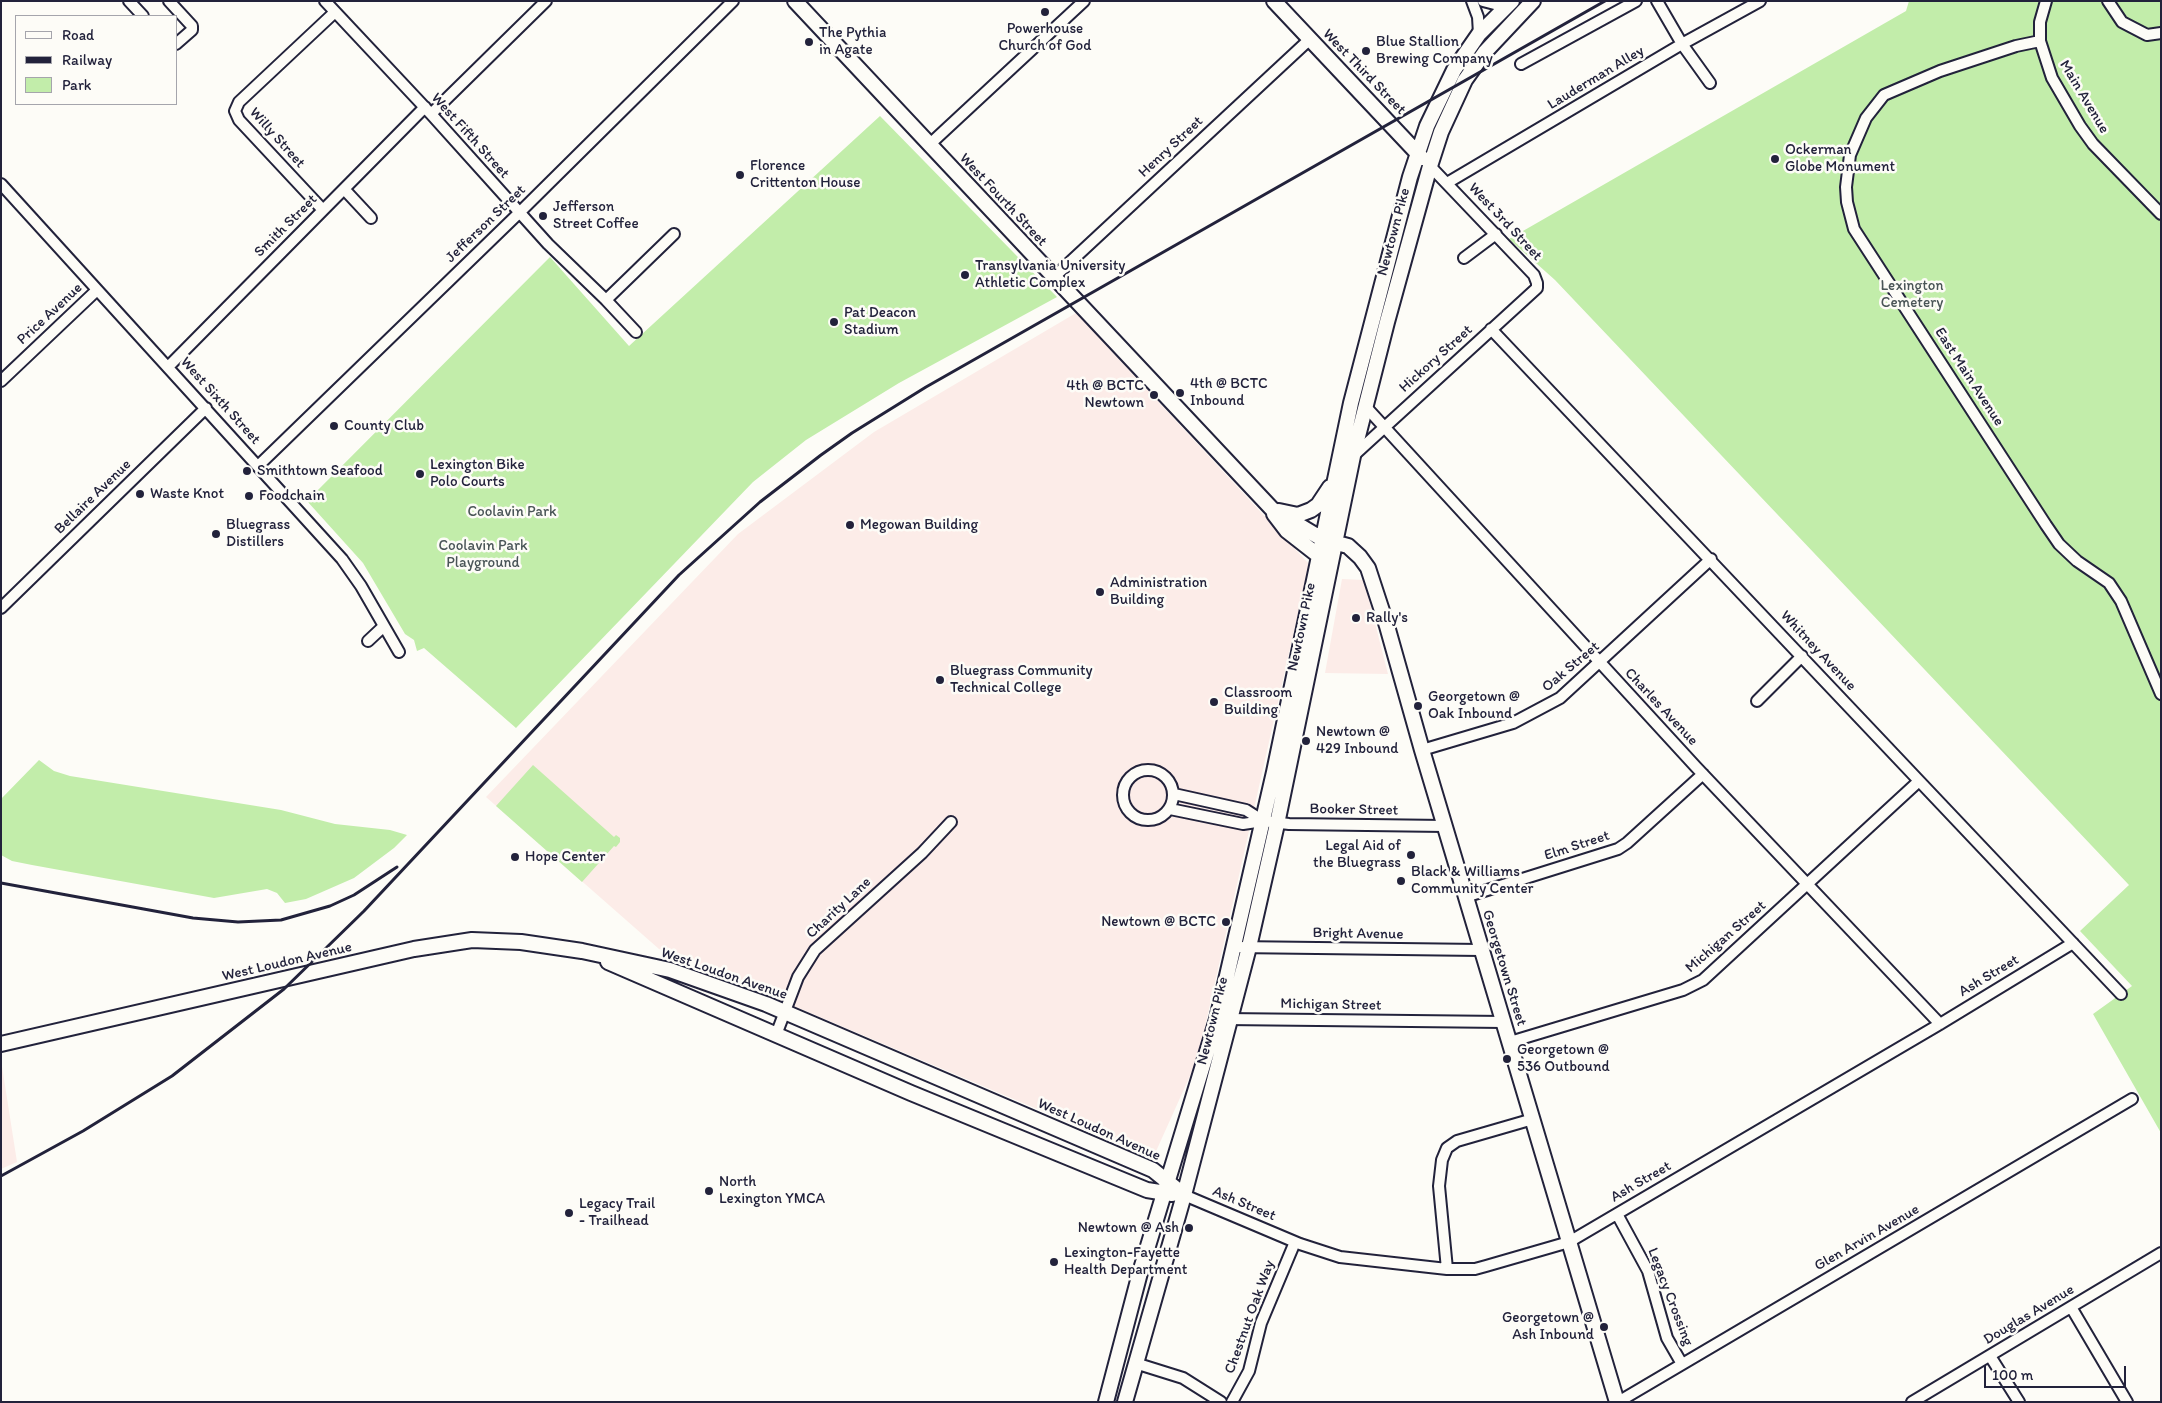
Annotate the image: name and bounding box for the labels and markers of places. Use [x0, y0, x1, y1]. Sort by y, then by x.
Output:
marker: Powerhouse Church of God [1039, 6, 1051, 18]
place label: Powerhouse Church of God [998, 20, 1092, 55]
place label: The Pythia in Agate [819, 24, 886, 59]
place label: Blue Stallion Brewing Company [1376, 33, 1493, 68]
marker: The Pythia in Agate [803, 36, 815, 48]
marker: Blue Stallion Brewing Company [1360, 45, 1372, 57]
place label: Ockerman Globe Monument [1785, 141, 1895, 176]
marker: Ockerman Globe Monument [1769, 153, 1781, 165]
place label: Florence Crittenton House [750, 157, 860, 192]
marker: Florence Crittenton House [734, 169, 746, 181]
place label: Jefferson Street Coffee [553, 198, 639, 233]
marker: Jefferson Street Coffee [537, 210, 549, 222]
place label: Transylvania University Athletic Complex [975, 257, 1125, 292]
marker: Transylvania University Athletic Complex [959, 269, 971, 281]
place label: Pat Deacon Stadium [844, 304, 916, 339]
marker: Pat Deacon Stadium [828, 316, 840, 328]
place label: 4th @ BCTC Inbound [1190, 375, 1268, 410]
place label: 4th @ BCTC Newtown [1066, 377, 1144, 412]
marker: 4th @ BCTC Inbound [1174, 387, 1186, 399]
marker: 4th @ BCTC Newtown [1148, 389, 1160, 401]
place label: County Club [344, 417, 424, 435]
marker: County Club [328, 420, 340, 432]
place label: Lexington Bike Polo Courts [430, 456, 525, 491]
place label: Smithtown Seafood [257, 462, 383, 480]
marker: Smithtown Seafood [241, 465, 253, 477]
marker: Lexington Bike Polo Courts [414, 468, 426, 480]
place label: Waste Knot [150, 485, 224, 503]
place label: Foodchain [259, 487, 325, 505]
marker: Waste Knot [134, 488, 146, 500]
marker: Foodchain [243, 490, 255, 502]
place label: Bluegrass Distillers [226, 516, 290, 551]
place label: Megowan Building [860, 516, 978, 534]
marker: Megowan Building [844, 519, 856, 531]
marker: Bluegrass Distillers [210, 528, 222, 540]
place label: Administration Building [1110, 574, 1207, 609]
marker: Administration Building [1094, 586, 1106, 598]
place label: Rally's [1366, 609, 1408, 627]
marker: Rally's [1350, 612, 1362, 624]
place label: Bluegrass Community Technical College [950, 662, 1093, 697]
marker: Bluegrass Community Technical College [934, 674, 946, 686]
place label: Classroom Building [1224, 684, 1292, 719]
place label: Georgetown @ Oak Inbound [1428, 688, 1520, 723]
marker: Classroom Building [1208, 696, 1220, 708]
marker: Georgetown @ Oak Inbound [1412, 700, 1424, 712]
place label: Newtown @ 429 Inbound [1316, 723, 1399, 758]
marker: Newtown @ 429 Inbound [1300, 735, 1312, 747]
place label: Legal Aid of the Bluegrass [1313, 837, 1401, 872]
place label: Hope Center [525, 848, 605, 866]
marker: Legal Aid of the Bluegrass [1405, 849, 1417, 861]
marker: Hope Center [509, 851, 521, 863]
place label: Black & Williams Community Center [1411, 863, 1534, 898]
marker: Black & Williams Community Center [1395, 875, 1407, 887]
place label: Newtown @ BCTC [1101, 913, 1216, 931]
marker: Newtown @ BCTC [1220, 916, 1232, 928]
place label: Georgetown @ 536 Outbound [1517, 1041, 1610, 1076]
marker: Georgetown @ 536 Outbound [1501, 1053, 1513, 1065]
place label: North Lexington YMCA [719, 1173, 825, 1208]
marker: North Lexington YMCA [703, 1185, 715, 1197]
place label: Legacy Trail - Trailhead [579, 1195, 655, 1230]
marker: Legacy Trail - Trailhead [563, 1207, 575, 1219]
place label: Newtown @ Ash [1078, 1219, 1179, 1237]
marker: Newtown @ Ash [1183, 1222, 1195, 1234]
place label: Lexington-Fayette Health Department [1064, 1244, 1187, 1279]
marker: Lexington-Fayette Health Department [1048, 1256, 1060, 1268]
place label: Georgetown @ Ash Inbound [1502, 1309, 1594, 1344]
marker: Georgetown @ Ash Inbound [1598, 1321, 1610, 1333]

